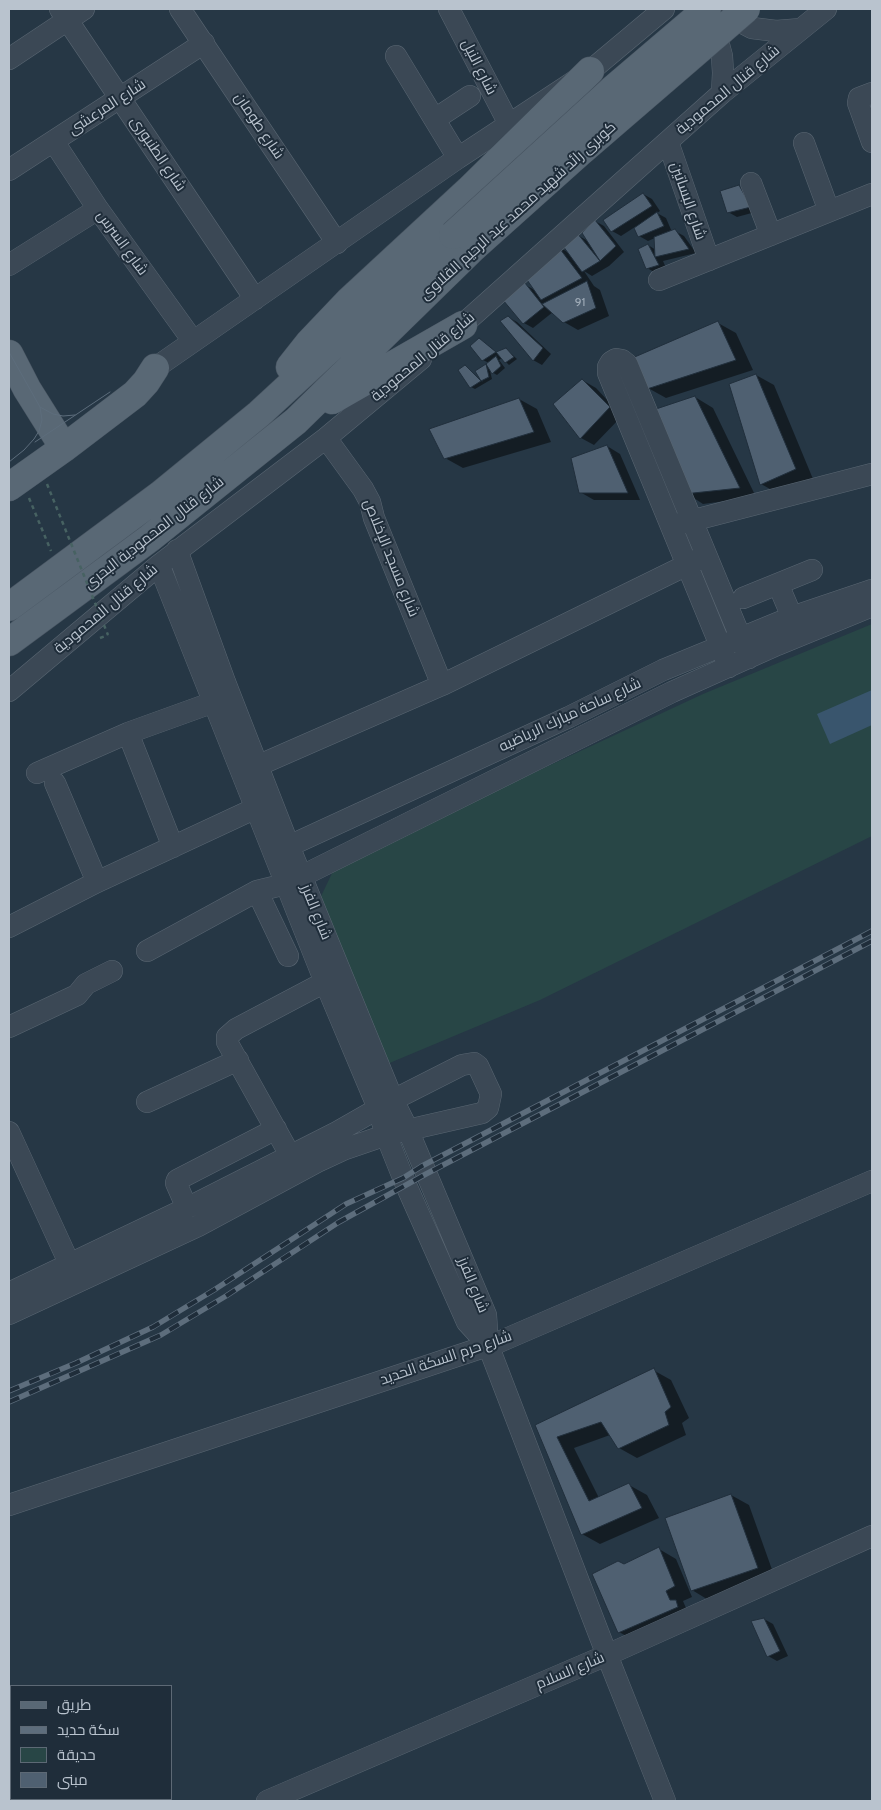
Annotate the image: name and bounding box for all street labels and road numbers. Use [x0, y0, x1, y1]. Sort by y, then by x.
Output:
street label: شارع النيل [457, 36, 501, 98]
street label: شارع قنال المحمودية [673, 41, 783, 139]
street label: شارع المرعشى [65, 75, 149, 139]
street label: شارع طومان [230, 89, 288, 163]
street label: شارع الطنبورى [126, 113, 190, 195]
street label: كوبرى رائد شهيد محمد عبد الرحيم القلاوى [416, 118, 620, 304]
street label: شارع البساتين [666, 160, 710, 242]
street label: شارع السرس [92, 207, 152, 279]
street label: شارع قنال المحمودية [368, 308, 478, 406]
street label: شارع قنال المحمودية البحرى [80, 473, 228, 593]
street label: شارع مسجد الإخلاص [359, 497, 423, 619]
street label: شارع قنال المحمودية [51, 560, 161, 658]
street label: شارع ساحة مبارك الرياضيه [496, 674, 644, 756]
street label: شارع الفرز [297, 881, 335, 943]
street label: شارع الفرز [454, 1254, 492, 1316]
street label: شارع حرم السكة الحديد [378, 1327, 514, 1389]
street label: شارع السلام [533, 1648, 607, 1694]

